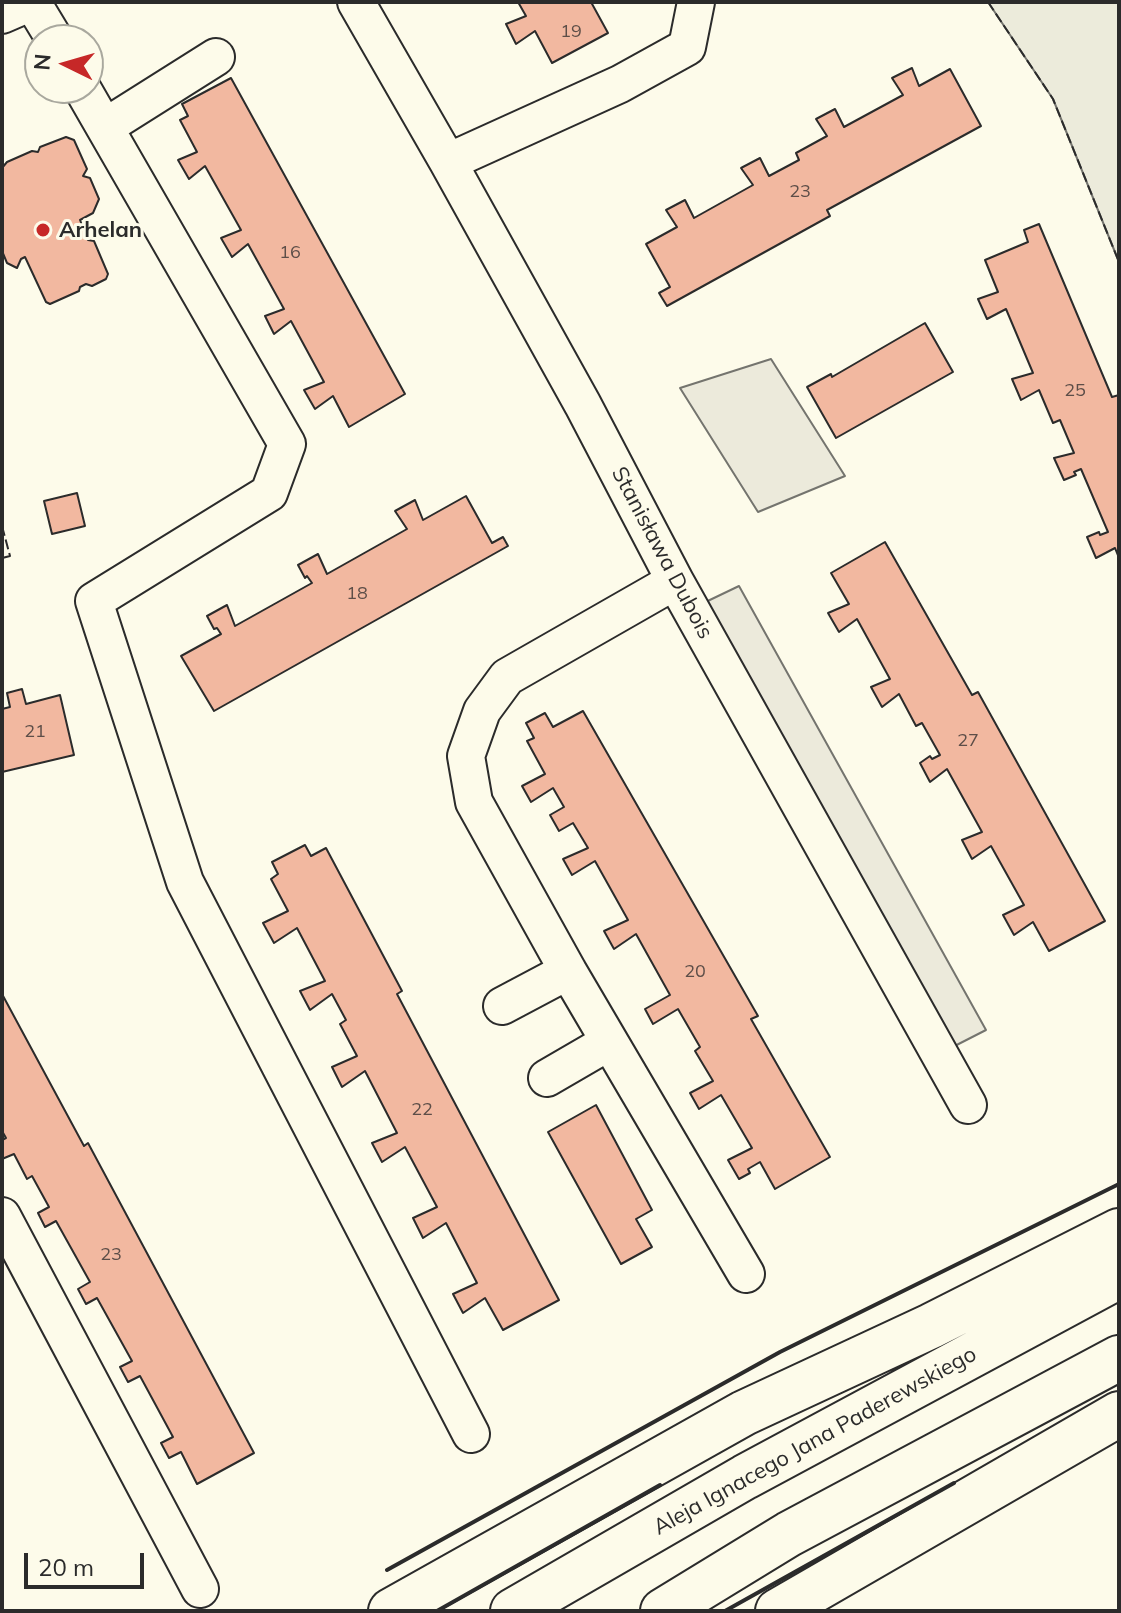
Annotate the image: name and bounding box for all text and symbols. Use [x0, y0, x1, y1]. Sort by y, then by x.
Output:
house number: 19 [560, 21, 582, 43]
north arrow [24, 24, 104, 104]
text: N [27, 53, 57, 72]
house number: 23 [789, 181, 811, 203]
place label: Arhelan [59, 217, 142, 243]
marker: Arhelan [34, 221, 52, 239]
house number: 16 [279, 242, 301, 264]
house number: 25 [1064, 380, 1086, 402]
street label: Stanisława Dubois [606, 463, 718, 643]
house number: 18 [346, 583, 368, 605]
house number: 21 [24, 721, 46, 743]
house number: 27 [957, 730, 979, 752]
house number: 20 [684, 961, 706, 983]
house number: 22 [411, 1099, 433, 1121]
house number: 23 [100, 1244, 122, 1266]
street label: Aleja Ignacego Jana Paderewskiego [649, 1341, 981, 1541]
scale bar [28, 1537, 148, 1587]
text: 20 m [38, 1552, 94, 1582]

